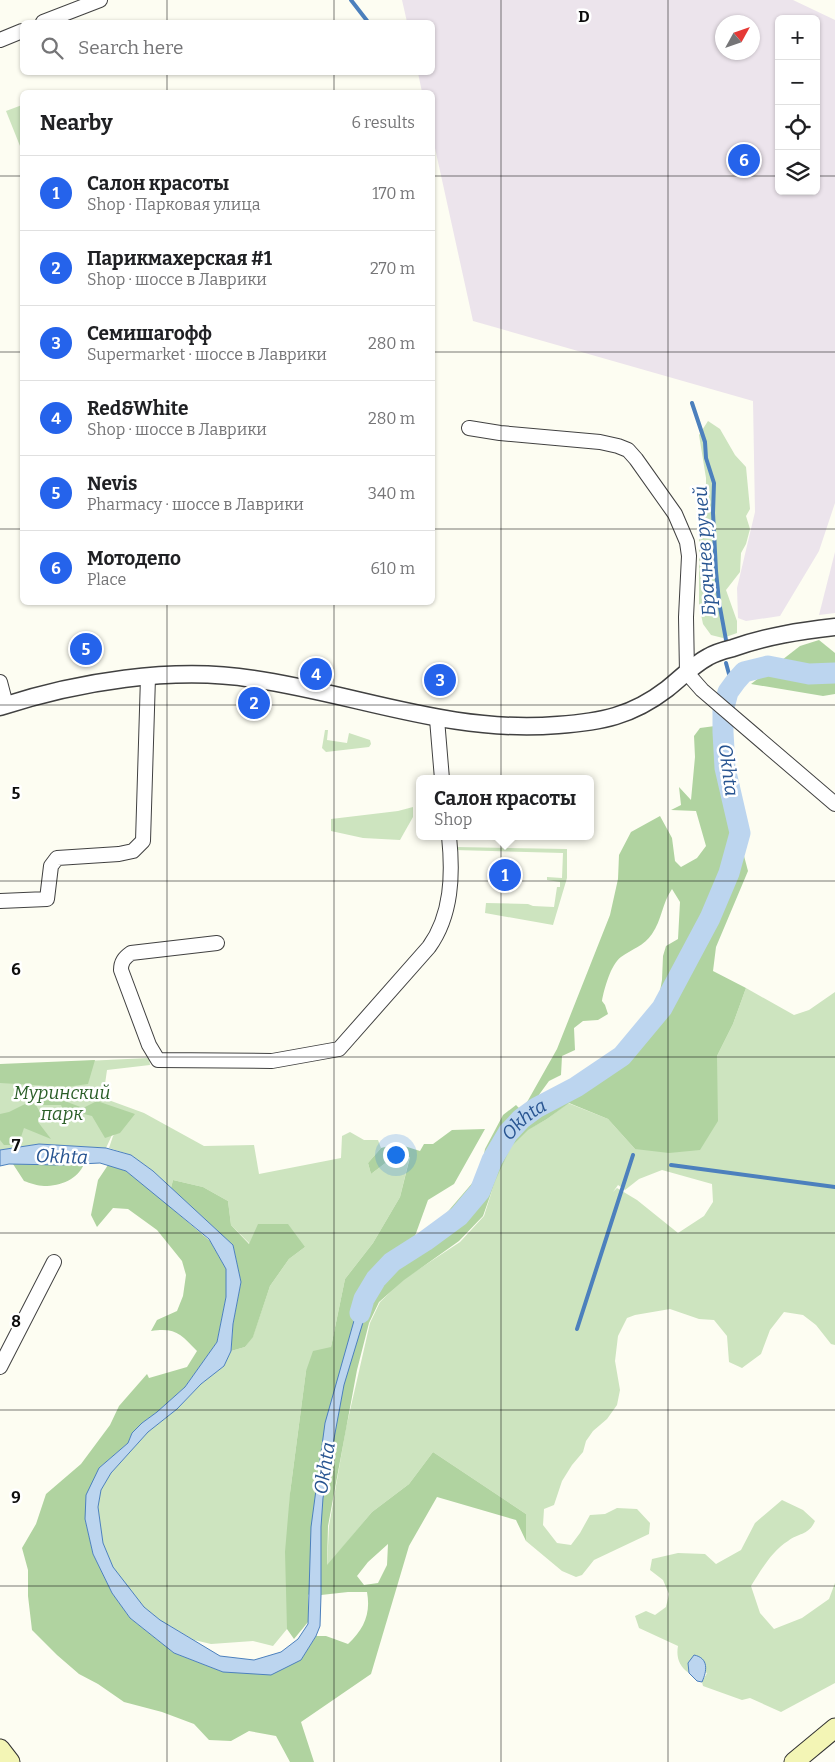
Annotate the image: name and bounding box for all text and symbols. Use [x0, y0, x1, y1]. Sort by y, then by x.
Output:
text: D [578, 7, 590, 26]
north arrow [715, 15, 760, 60]
map controls [775, 15, 820, 195]
button: + [775, 15, 820, 60]
search box [20, 20, 435, 75]
icon: search [38, 34, 66, 62]
text: Search here [78, 36, 183, 59]
button: − [775, 60, 820, 105]
button: locate [775, 105, 820, 150]
text: Nearby [40, 110, 113, 136]
text: 6 results [352, 113, 415, 132]
pin: 6 [728, 141, 760, 179]
button: layers [775, 150, 820, 195]
text: Салон красоты [87, 172, 229, 195]
text: 1 [53, 184, 59, 203]
text: 170 m [372, 184, 415, 203]
text: Shop · Парковая улица [87, 195, 261, 214]
text: Парикмахерская #1 [87, 247, 272, 270]
text: 2 [51, 259, 61, 278]
text: 270 m [370, 259, 415, 278]
text: Shop · шоссе в Лаврики [87, 270, 267, 289]
text: Семишагофф [87, 322, 212, 345]
text: 3 [51, 334, 61, 353]
text: 280 m [368, 334, 415, 353]
text: Supermarket · шоссе в Лаврики [87, 345, 327, 364]
text: Red&White [87, 397, 188, 420]
text: 4 [51, 409, 61, 428]
text: 280 m [368, 409, 415, 428]
text: Shop · шоссе в Лаврики [87, 420, 267, 439]
text: Nevis [87, 472, 137, 495]
text: 5 [52, 484, 60, 503]
text: 340 m [368, 484, 415, 503]
water label: Брачнев ручей [688, 485, 721, 617]
text: Pharmacy · шоссе в Лаврики [87, 495, 304, 514]
text: Мотодепо [87, 547, 181, 570]
text: 6 [51, 559, 61, 578]
text: 610 m [371, 559, 415, 578]
text: Place [87, 570, 126, 589]
pin: 5 [70, 630, 102, 668]
pin: 4 [300, 655, 332, 693]
pin: 3 [424, 661, 456, 699]
pin: 2 [238, 684, 270, 722]
water label: Okhta [713, 743, 744, 798]
popup [416, 775, 594, 840]
text: 5 [12, 784, 21, 803]
text: Салон красоты [434, 787, 576, 810]
text: Shop [434, 810, 472, 829]
pin: 1 [489, 856, 521, 894]
text: 6 [11, 960, 21, 979]
park label: Муринский парк [14, 1082, 110, 1125]
water label: Okhta [497, 1094, 550, 1145]
text: 7 [12, 1136, 21, 1155]
your location [383, 1142, 409, 1168]
water label: Okhta [35, 1144, 89, 1169]
text: 8 [11, 1312, 21, 1331]
water label: Okhta [309, 1440, 340, 1496]
text: 9 [11, 1488, 21, 1507]

